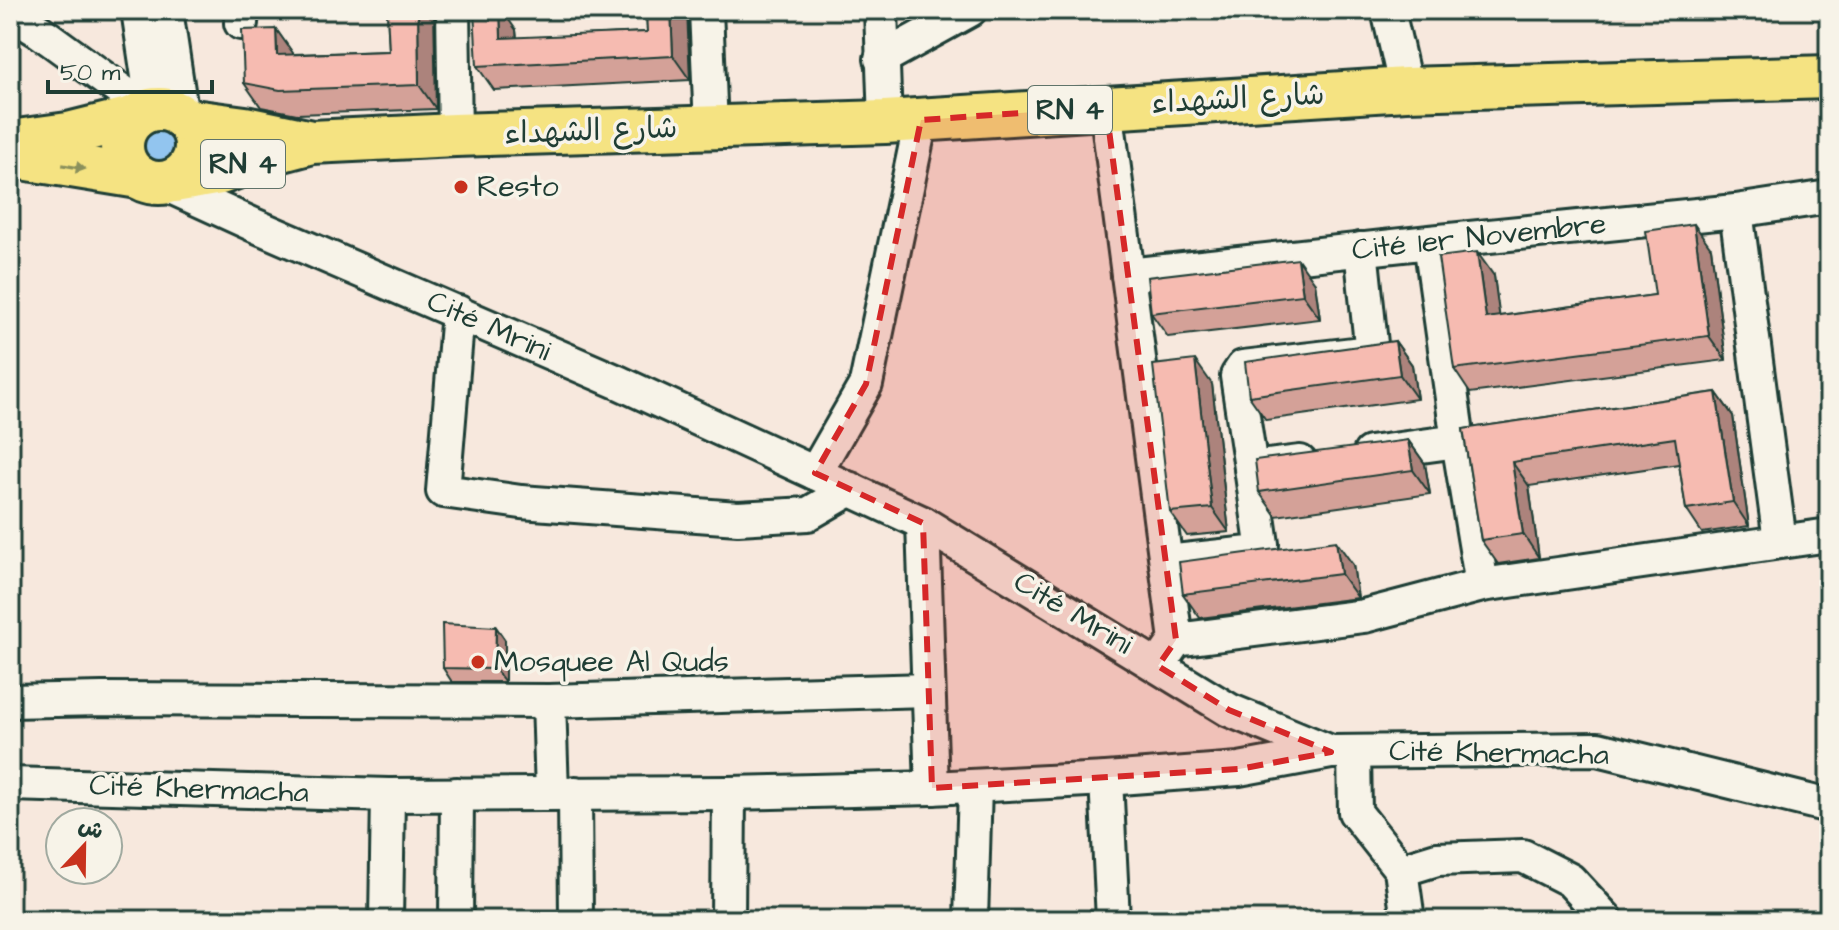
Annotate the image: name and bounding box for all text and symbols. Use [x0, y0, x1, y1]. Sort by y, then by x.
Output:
scale bar [48, 44, 212, 94]
text: 50 m [60, 56, 121, 90]
street label: شارع الشهداء [1151, 74, 1325, 124]
road number: RN 4 [1028, 86, 1112, 134]
street label: شارع الشهداء [504, 107, 678, 155]
road number: RN 4 [201, 140, 285, 188]
one-way arrow [62, 162, 87, 174]
place label: Resto [477, 166, 559, 208]
marker: Resto [452, 178, 470, 196]
street label: Cité 1er Novembre [1350, 203, 1608, 271]
street label: Cité Mrini [420, 280, 558, 372]
street label: Cité Mrini [1006, 561, 1141, 665]
place label: Mosquee Al Quds [494, 641, 729, 683]
marker: Mosquee Al Quds [469, 653, 487, 671]
street label: Cité Khermacha [1389, 730, 1609, 776]
street label: Cité Khermacha [88, 764, 310, 814]
north arrow [44, 806, 124, 886]
text: ش [74, 810, 108, 848]

